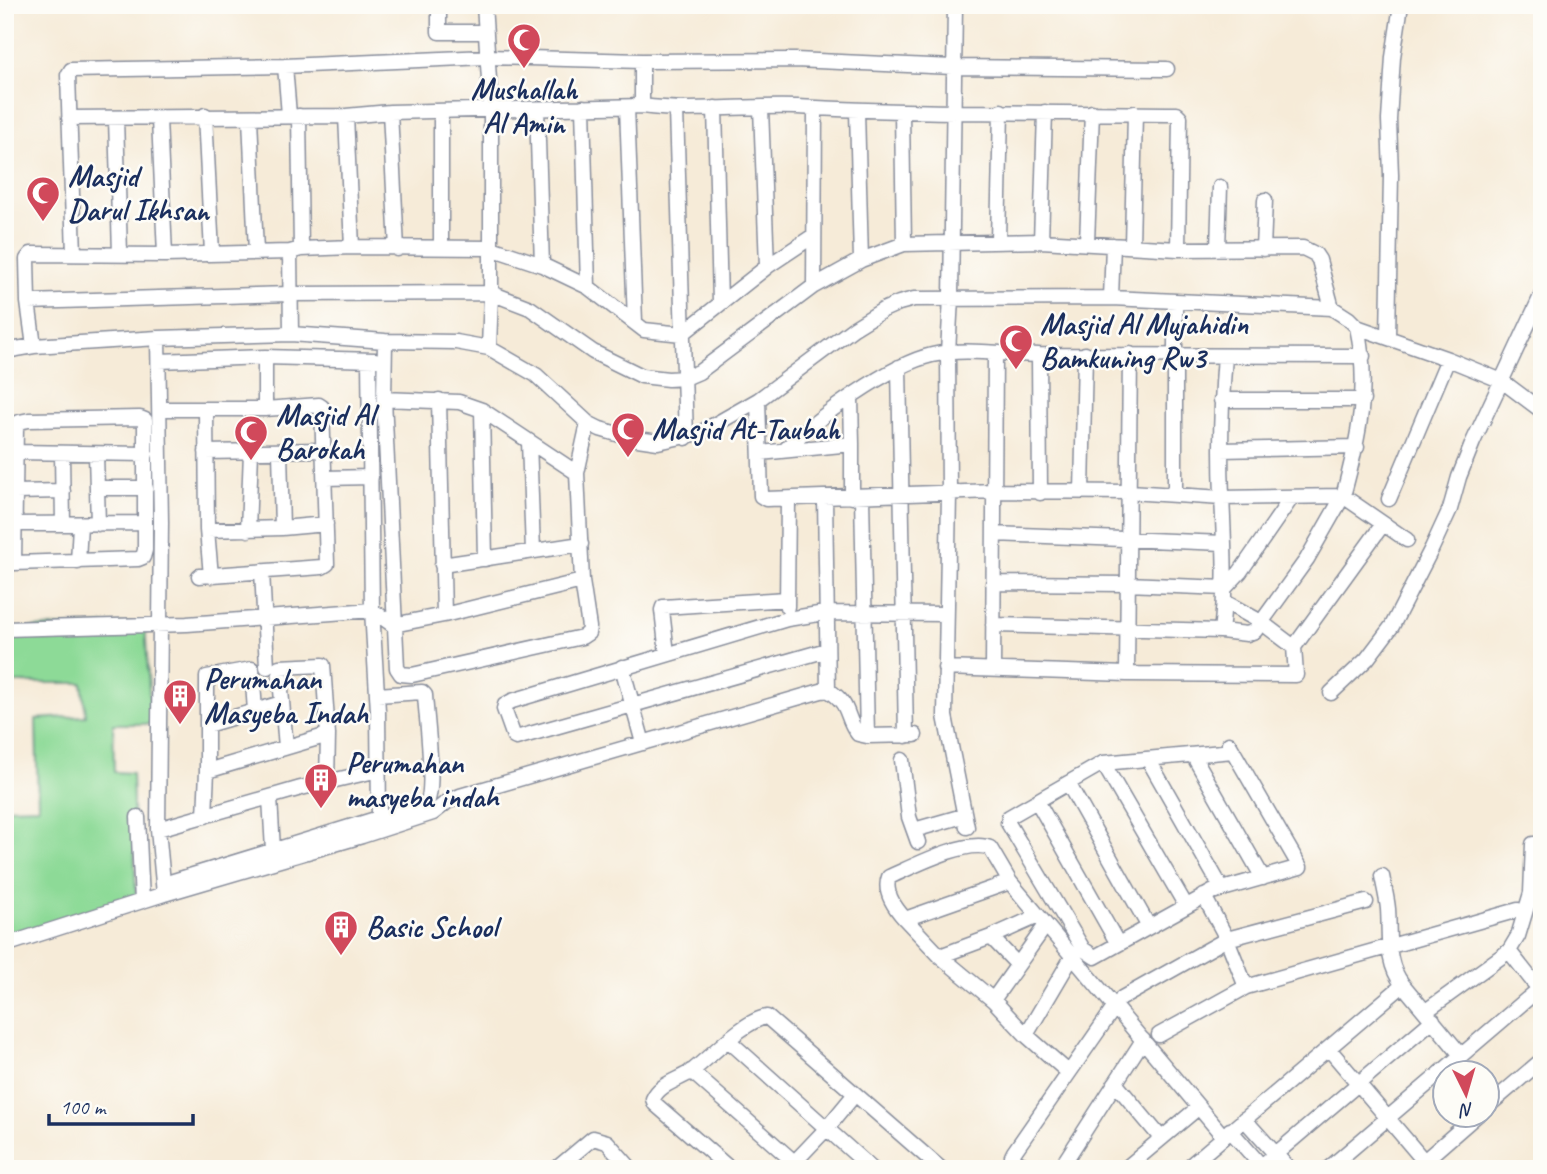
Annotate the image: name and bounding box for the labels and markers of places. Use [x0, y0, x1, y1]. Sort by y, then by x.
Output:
mosque icon: Mushallah Al Amin [505, 21, 543, 70]
place label: Mushallah Al Amin [471, 70, 578, 142]
place label: Masjid Darul Ikhsan [68, 157, 211, 229]
mosque icon: Masjid Darul Ikhsan [24, 174, 62, 223]
place label: Masjid Al Mujahidin Bamkuning Rw3 [1040, 305, 1249, 377]
mosque icon: Masjid Al Mujahidin Bamkuning Rw3 [997, 322, 1035, 371]
place label: Masjid Al Barokah [276, 396, 380, 468]
mosque icon: Masjid At-Taubah [609, 410, 647, 459]
place label: Masjid At-Taubah [652, 410, 841, 448]
mosque icon: Masjid Al Barokah [232, 413, 270, 462]
place label: Perumahan Masyeba Indah [204, 660, 369, 733]
building icon: Perumahan Masyeba Indah [161, 677, 199, 726]
place label: Perumahan masyeba indah [346, 744, 500, 816]
building icon: Perumahan masyeba indah [302, 761, 340, 810]
building icon: Basic School [322, 908, 360, 957]
place label: Basic School [366, 908, 503, 946]

